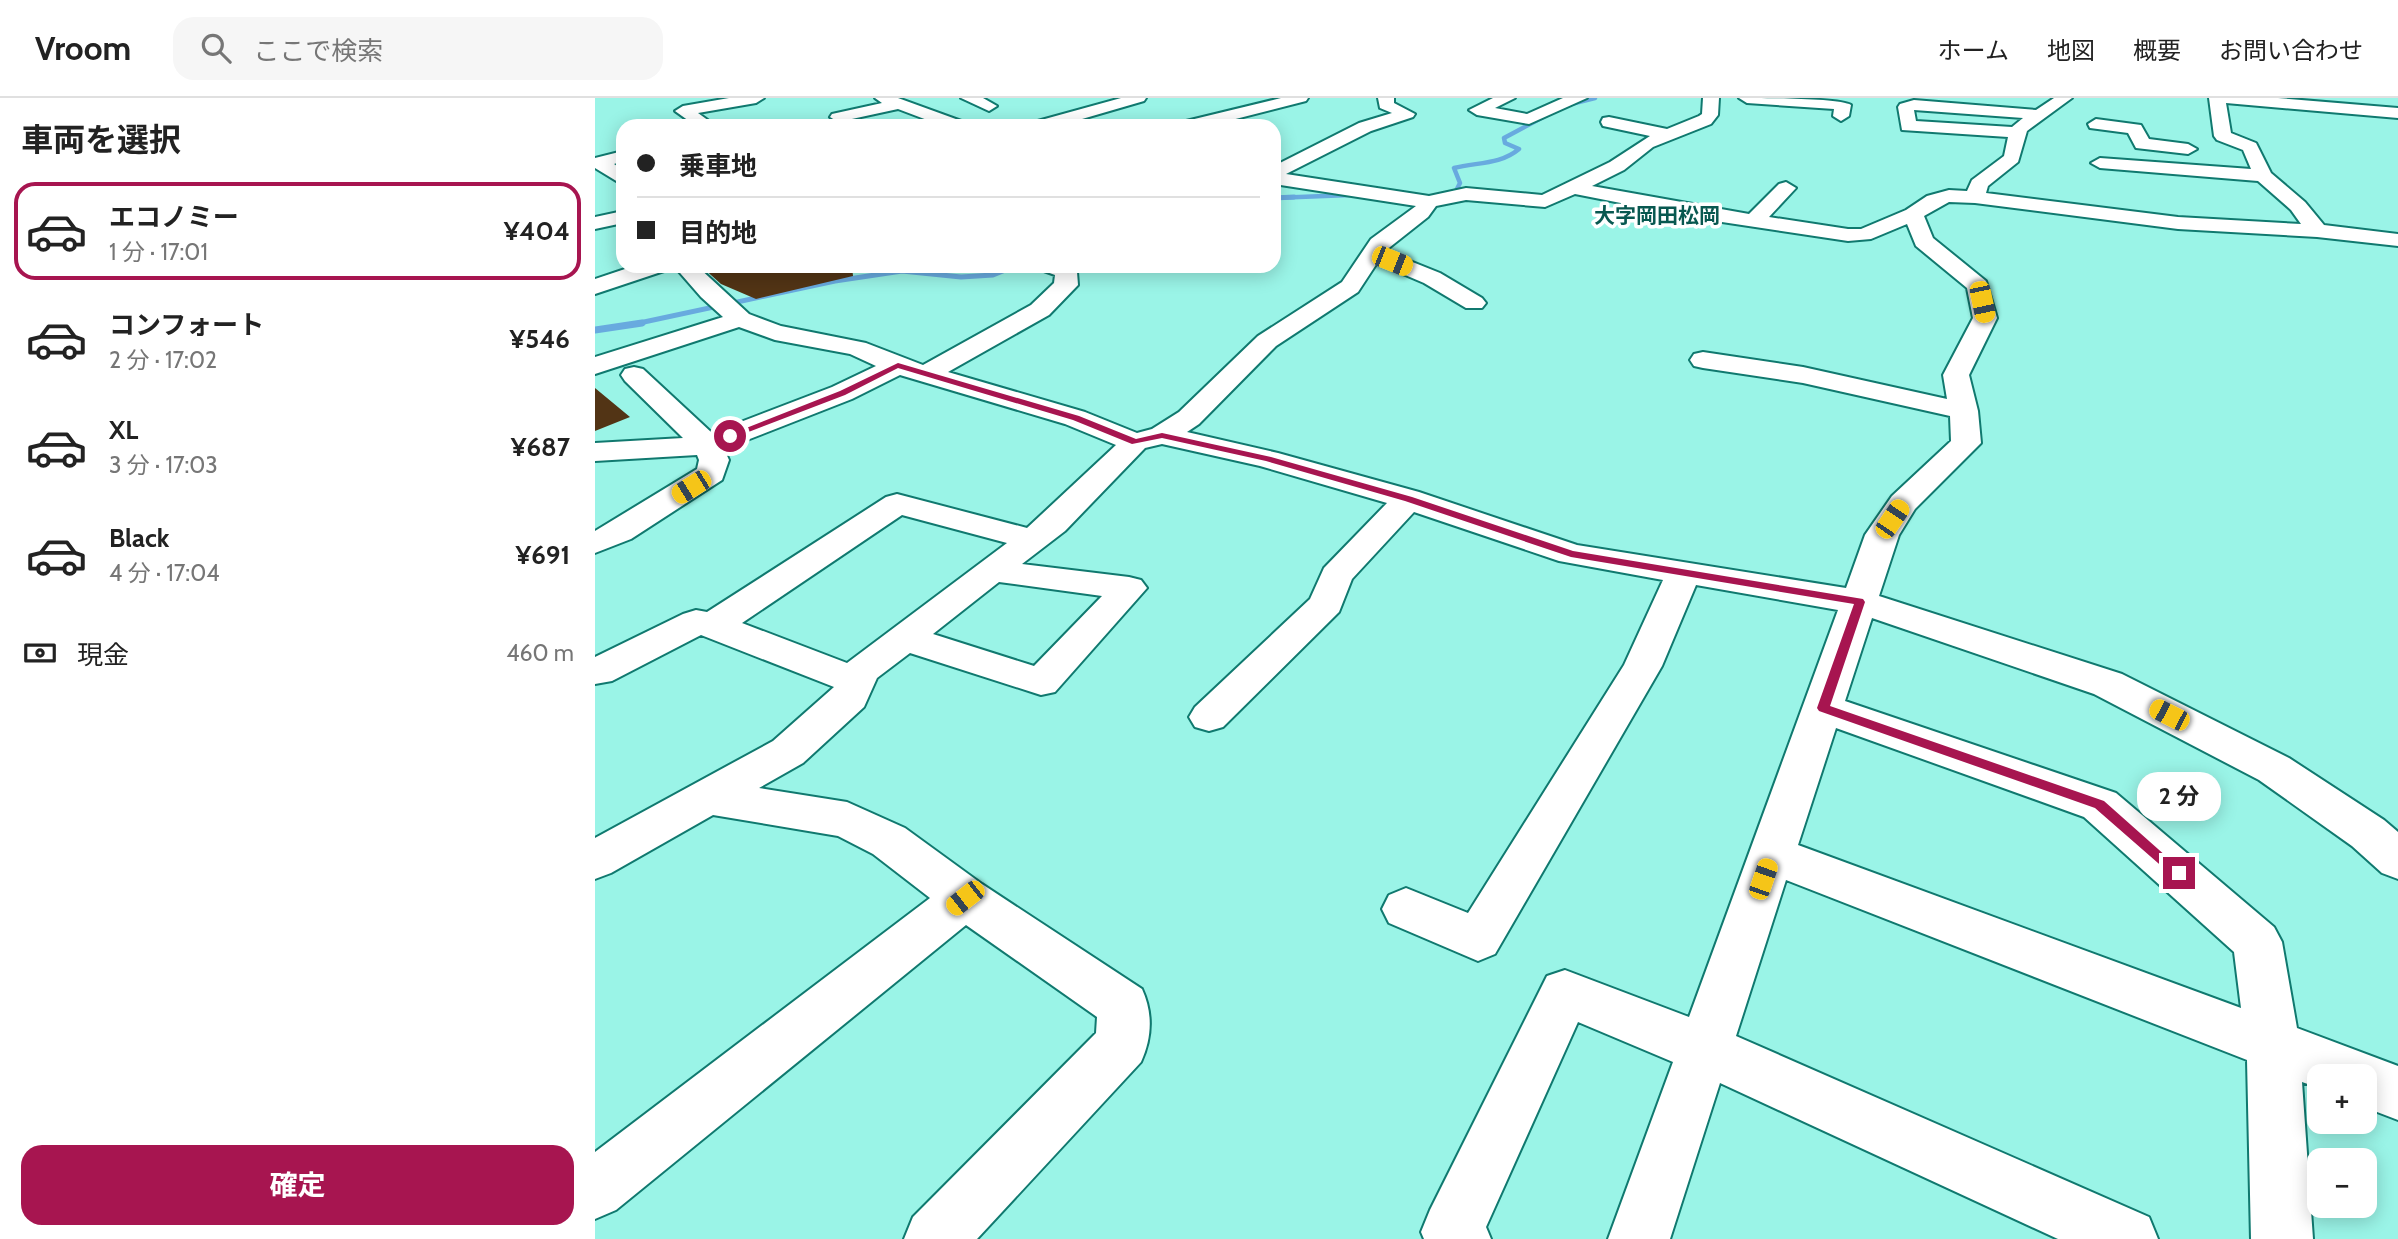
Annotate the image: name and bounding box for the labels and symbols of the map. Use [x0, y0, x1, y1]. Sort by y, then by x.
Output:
district label: 大字岡田松岡 [1594, 203, 1720, 228]
car [1369, 243, 1416, 279]
car [1968, 279, 1997, 325]
route start [714, 420, 746, 452]
car [668, 467, 715, 507]
car [1872, 496, 1913, 542]
car [2146, 696, 2193, 734]
callout: 2 分 [2137, 772, 2221, 820]
car [1747, 856, 1780, 902]
route end [2163, 857, 2195, 889]
car [942, 877, 989, 919]

